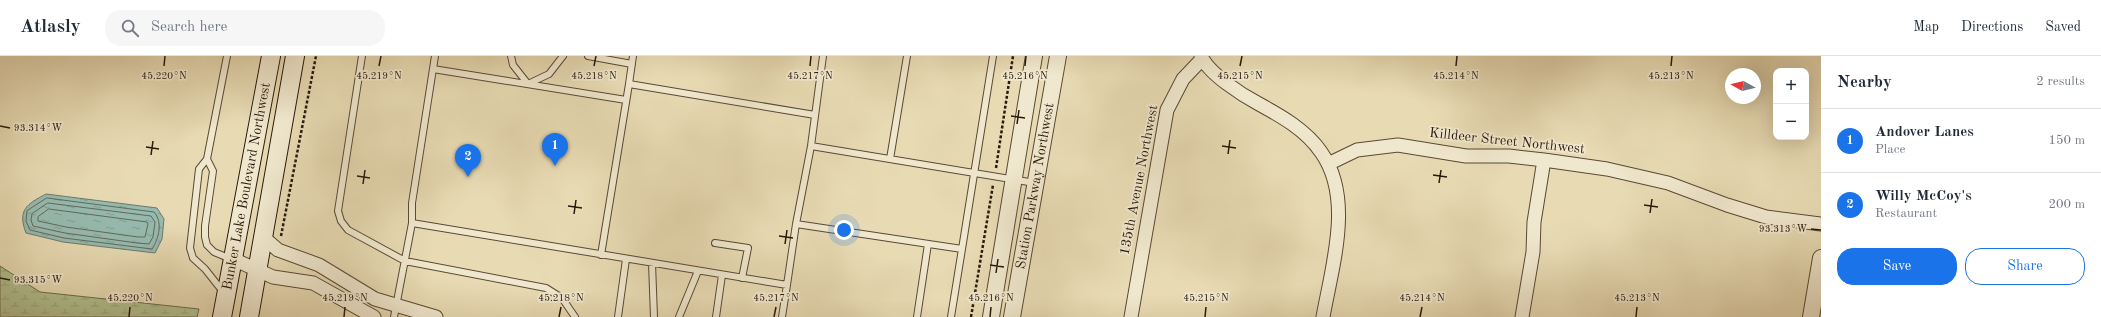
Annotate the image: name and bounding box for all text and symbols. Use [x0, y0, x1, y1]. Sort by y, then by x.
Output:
search box [105, 10, 385, 46]
icon: search [119, 17, 141, 39]
text: Atlasly [20, 18, 81, 37]
text: Search here [151, 20, 228, 35]
text: Map [1913, 20, 1939, 34]
text: Directions [1961, 20, 2023, 34]
text: Saved [2045, 20, 2081, 34]
north arrow [1725, 68, 1761, 104]
map controls [1773, 68, 1809, 140]
button: + [1773, 68, 1809, 104]
text: 45.220°N [141, 71, 187, 81]
text: 45.219°N [356, 71, 402, 81]
text: 45.218°N [571, 71, 617, 81]
text: 45.217°N [787, 71, 833, 81]
text: 45.216°N [1002, 71, 1048, 81]
text: 45.215°N [1217, 71, 1263, 81]
text: 45.214°N [1433, 71, 1479, 81]
text: 45.213°N [1648, 71, 1694, 81]
text: Nearby [1837, 74, 1892, 91]
text: 2 results [2036, 75, 2085, 88]
street label: Bunker Lake Boulevard Northwest [220, 81, 273, 291]
street label: Station Parkway Northwest [1014, 102, 1057, 270]
street label: 135th Avenue Northwest [1118, 104, 1160, 256]
button: − [1773, 104, 1809, 140]
text: 93.314°W [14, 123, 62, 133]
text: Andover Lanes [1875, 125, 1974, 140]
street label: Killdeer Street Northwest [1429, 126, 1586, 156]
pin: 1 [542, 133, 568, 166]
text: 1 [1846, 134, 1854, 147]
text: 150 m [2048, 134, 2085, 147]
text: Place [1875, 143, 1905, 156]
pin: 2 [455, 144, 481, 177]
text: Willy McCoy's [1875, 189, 1972, 204]
text: 2 [1846, 198, 1854, 211]
text: 200 m [2048, 198, 2085, 211]
text: Restaurant [1875, 207, 1937, 220]
your location [834, 220, 854, 240]
text: 93.313°W [1759, 224, 1807, 234]
button: Save [1837, 248, 1957, 285]
button: Share [1965, 248, 2085, 285]
text: 93.315°W [14, 275, 62, 285]
text: 45.220°N [107, 293, 153, 303]
text: 45.219°N [322, 293, 368, 303]
text: 45.218°N [538, 293, 584, 303]
text: 45.217°N [753, 293, 799, 303]
text: 45.216°N [968, 293, 1014, 303]
text: 45.215°N [1183, 293, 1229, 303]
text: 45.214°N [1399, 293, 1445, 303]
text: 45.213°N [1614, 293, 1660, 303]

